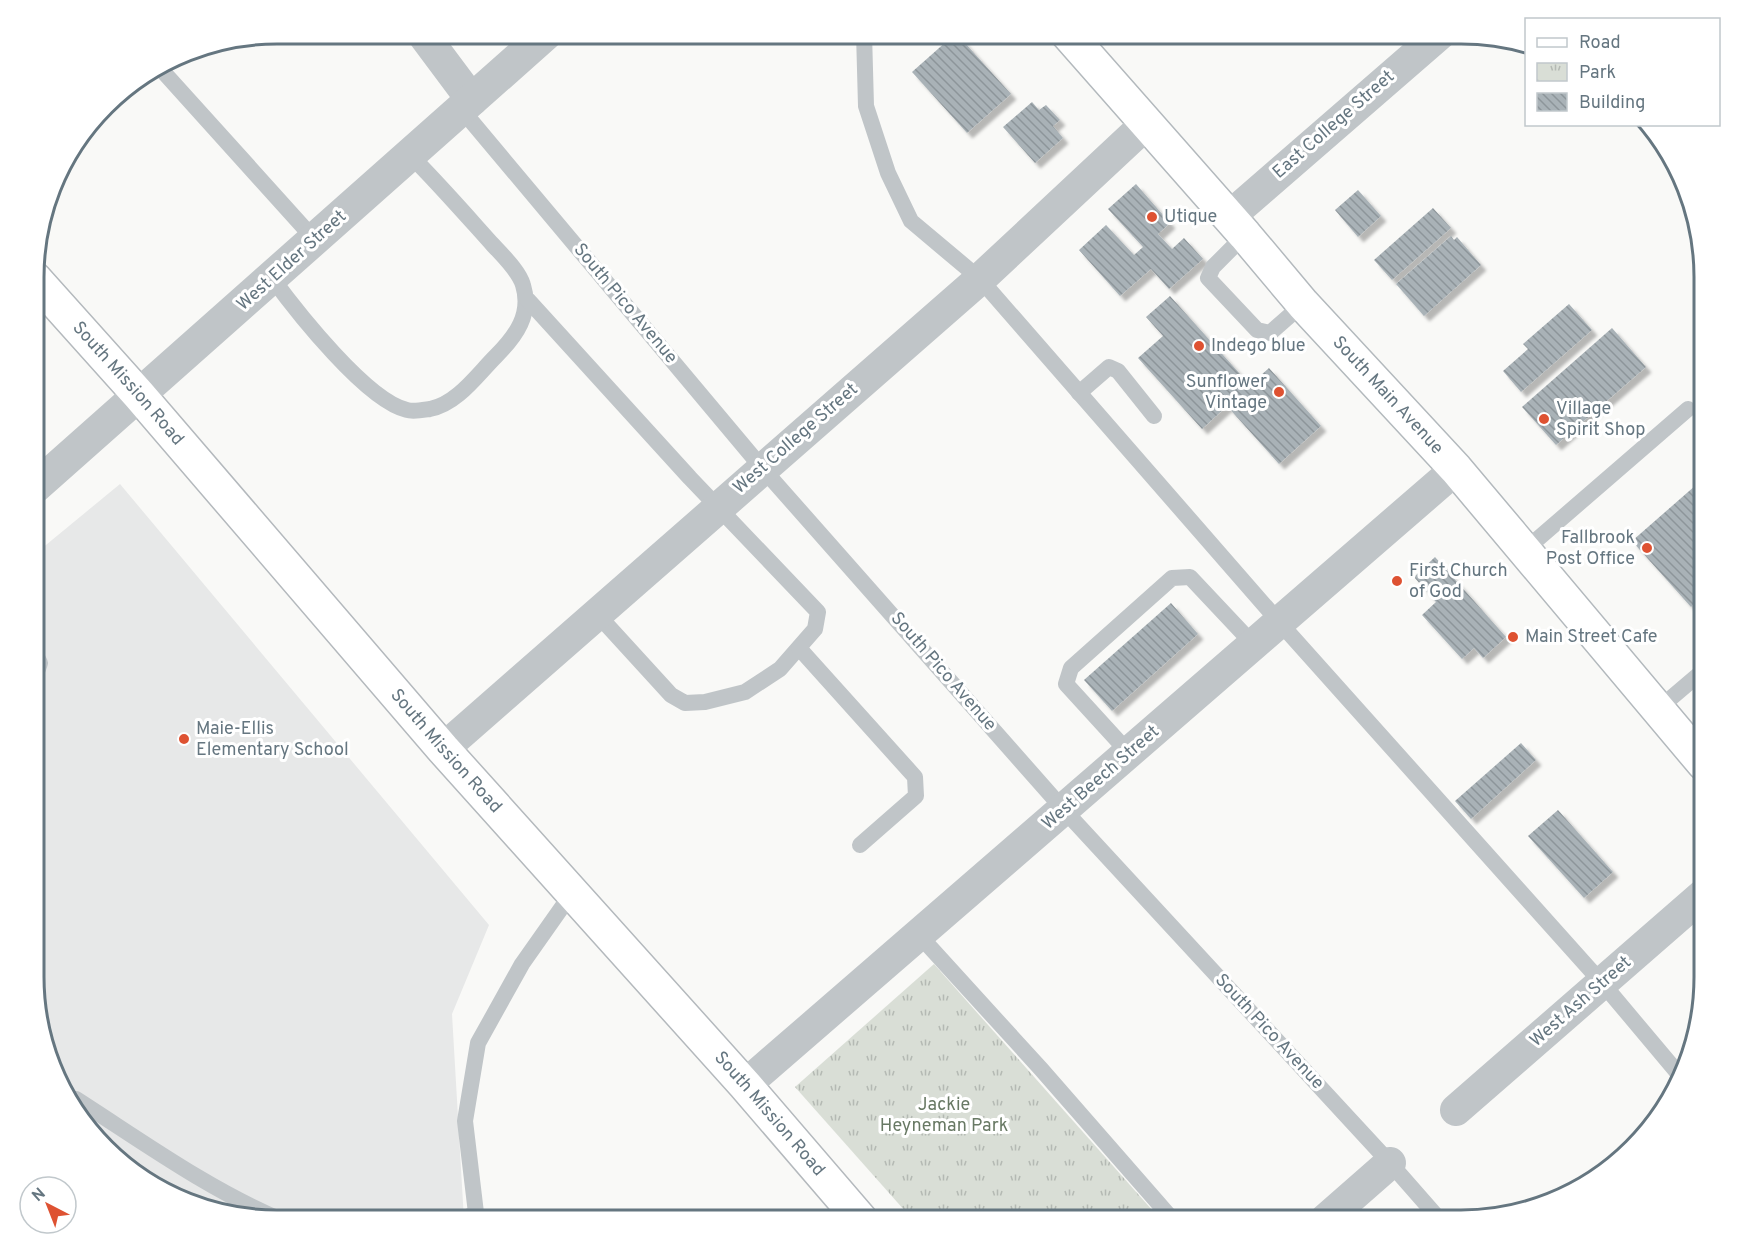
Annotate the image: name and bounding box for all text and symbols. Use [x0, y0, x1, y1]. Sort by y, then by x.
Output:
legend [1525, 18, 1720, 126]
text: Road [1579, 32, 1621, 55]
text: Park [1579, 62, 1616, 85]
street label: East College Street [1268, 66, 1400, 184]
text: Building [1579, 92, 1645, 115]
street label: West Elder Street [232, 206, 352, 316]
place label: Utique [1164, 206, 1217, 229]
marker: Utique [1145, 210, 1159, 224]
street label: South Pico Avenue [568, 239, 682, 369]
street label: South Mission Road [67, 317, 189, 450]
street label: South Main Avenue [1327, 331, 1448, 459]
place label: Indego blue [1211, 335, 1305, 358]
marker: Indego blue [1192, 339, 1206, 353]
place label: Sunflower Vintage [1186, 371, 1267, 415]
street label: West College Street [729, 378, 863, 500]
marker: Sunflower Vintage [1272, 385, 1286, 399]
place label: Village Spirit Shop [1556, 398, 1645, 442]
marker: Village Spirit Shop [1537, 412, 1551, 426]
place label: Fallbrook Post Office [1546, 527, 1635, 571]
marker: Fallbrook Post Office [1640, 541, 1654, 555]
place label: First Church of God [1409, 560, 1508, 604]
marker: First Church of God [1390, 574, 1404, 588]
street label: South Pico Avenue [885, 608, 1001, 736]
place label: Main Street Cafe [1525, 626, 1657, 649]
marker: Main Street Cafe [1506, 630, 1520, 644]
street label: South Mission Road [385, 684, 507, 818]
place label: Maie-Ellis Elementary School [196, 718, 349, 762]
street label: West Beech Street [1037, 721, 1165, 835]
marker: Maie-Ellis Elementary School [177, 732, 191, 746]
street label: West Ash Street [1525, 952, 1637, 1052]
street label: South Pico Avenue [1209, 969, 1329, 1095]
street label: South Mission Road [709, 1047, 830, 1181]
park label: Jackie Heyneman Park [880, 1094, 1008, 1138]
north arrow [18, 1175, 78, 1235]
text: N [28, 1184, 50, 1207]

